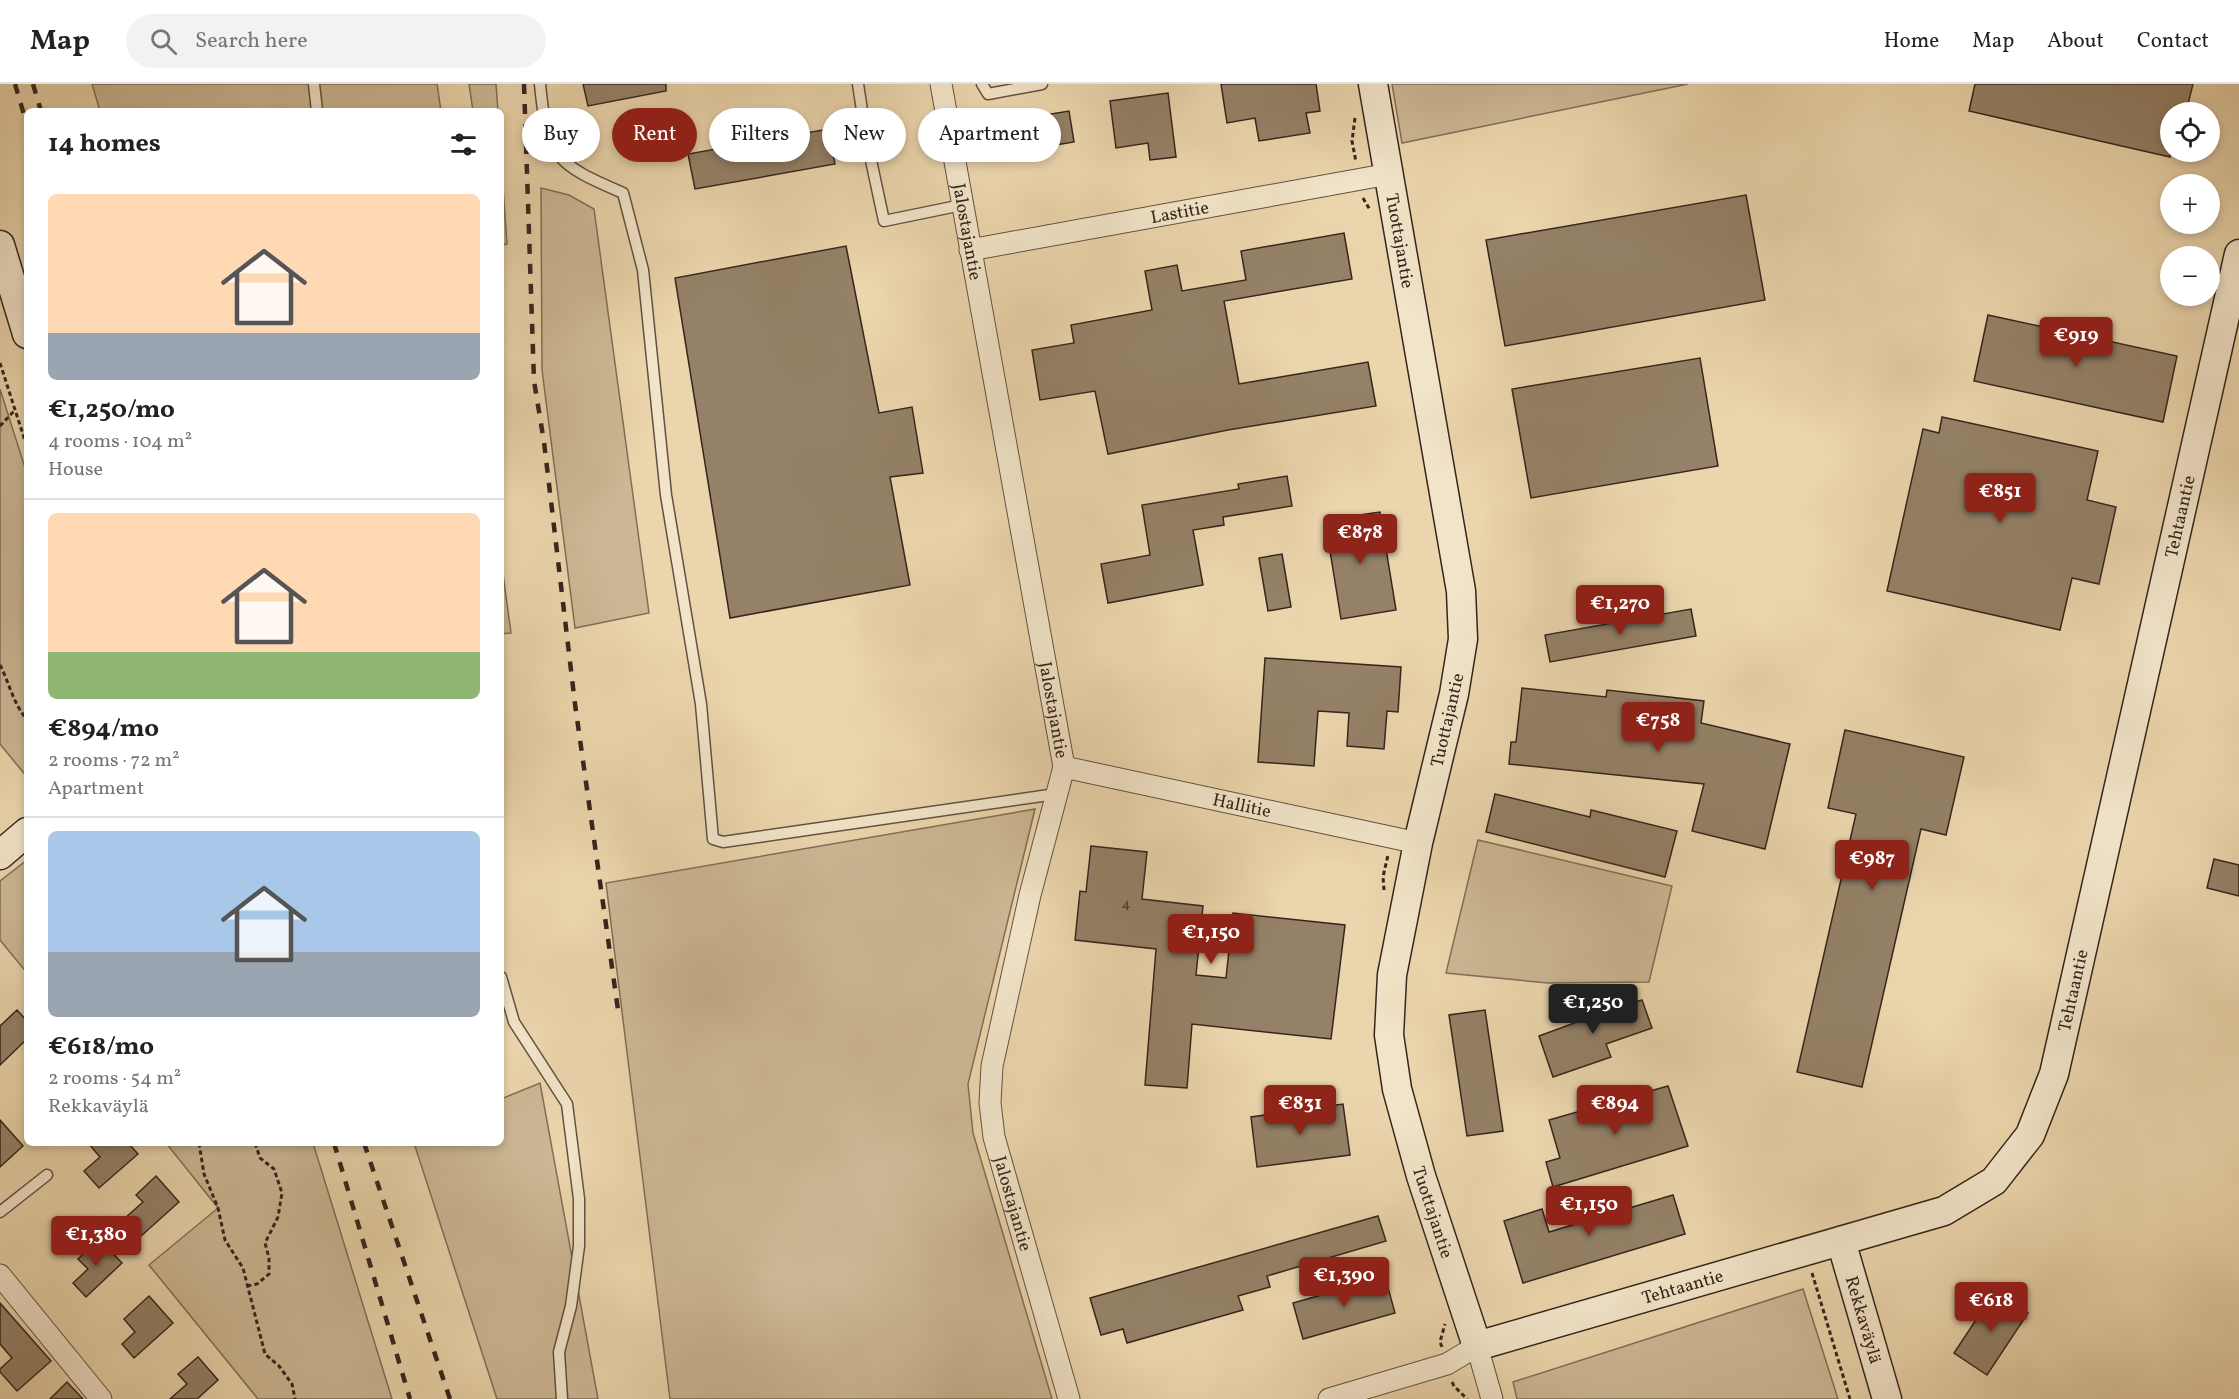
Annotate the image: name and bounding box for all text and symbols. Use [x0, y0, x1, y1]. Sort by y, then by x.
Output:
search box [126, 14, 546, 68]
text: Map [30, 22, 90, 61]
icon: search [147, 25, 180, 58]
text: Search here [195, 26, 308, 57]
text: Home [1884, 27, 1939, 56]
text: Map [1972, 27, 2014, 56]
text: About [2047, 27, 2104, 56]
text: Contact [2137, 27, 2209, 56]
map controls [2160, 102, 2220, 306]
button: locate [2160, 102, 2220, 162]
chip: Buy [522, 108, 600, 162]
chip: Rent [612, 108, 697, 162]
chip: Filters [709, 108, 810, 162]
chip: New [822, 108, 906, 162]
chip: Apartment [918, 108, 1061, 162]
text: 14 homes [48, 126, 161, 162]
icon: filters [447, 128, 480, 161]
button: + [2160, 174, 2220, 234]
street label: Jalostajantie [945, 181, 987, 282]
street label: Tuottajantie [1378, 192, 1419, 290]
street label: Lastitie [1149, 196, 1211, 231]
icon: home [210, 233, 318, 341]
button: − [2160, 246, 2220, 306]
pin: €919 [2040, 317, 2112, 368]
text: €919 [2054, 322, 2098, 350]
text: €1,250/mo [48, 392, 175, 428]
text: 4 rooms · 104 m² [48, 428, 192, 456]
text: House [48, 456, 103, 484]
pin: €851 [1964, 473, 2036, 524]
street label: Tehtaantie [2160, 473, 2203, 560]
text: €851 [1979, 478, 2021, 506]
pin: €878 [1324, 514, 1396, 565]
text: €878 [1337, 519, 1383, 547]
icon: home [210, 552, 318, 660]
pin: €1,270 [1571, 585, 1669, 636]
text: €1,270 [1590, 590, 1650, 618]
street label: Jalostajantie [1031, 660, 1073, 761]
street label: Tuottajantie [1426, 671, 1471, 770]
pin: €758 [1622, 702, 1694, 753]
text: €758 [1636, 707, 1680, 735]
text: €894/mo [48, 711, 159, 747]
text: 2 rooms · 72 m² [48, 747, 180, 775]
text: Apartment [48, 775, 144, 803]
street label: Hallitie [1210, 788, 1273, 825]
pin: €987 [1836, 840, 1908, 891]
text: €987 [1849, 845, 1895, 873]
icon: home [210, 870, 318, 978]
house number: 4 [1122, 894, 1131, 915]
pin: €1,150 [1162, 914, 1260, 965]
text: €1,150 [1182, 919, 1240, 947]
street label: Tehtaantie [2053, 947, 2096, 1035]
pin: €1,250 [1544, 984, 1642, 1035]
text: €1,250 [1563, 989, 1623, 1017]
text: €618/mo [48, 1029, 154, 1065]
text: 2 rooms · 54 m² [48, 1065, 181, 1093]
pin: €831 [1264, 1085, 1336, 1136]
pin: €894 [1579, 1085, 1651, 1136]
text: €831 [1278, 1090, 1322, 1118]
text: €894 [1591, 1090, 1639, 1118]
text: Rekkaväylä [48, 1093, 149, 1121]
street label: Jalostajantie [986, 1153, 1037, 1254]
street label: Tuottajantie [1405, 1163, 1458, 1262]
pin: €1,150 [1540, 1186, 1638, 1237]
text: €1,150 [1560, 1191, 1618, 1219]
pin: €1,380 [47, 1216, 145, 1267]
text: €1,380 [65, 1221, 127, 1249]
pin: €1,390 [1295, 1257, 1393, 1308]
text: €1,390 [1313, 1262, 1375, 1290]
street label: Tehtaantie [1639, 1264, 1727, 1312]
street label: Rekkaväylä [1838, 1273, 1887, 1367]
pin: €618 [1955, 1282, 2027, 1333]
text: €618 [1969, 1287, 2013, 1315]

